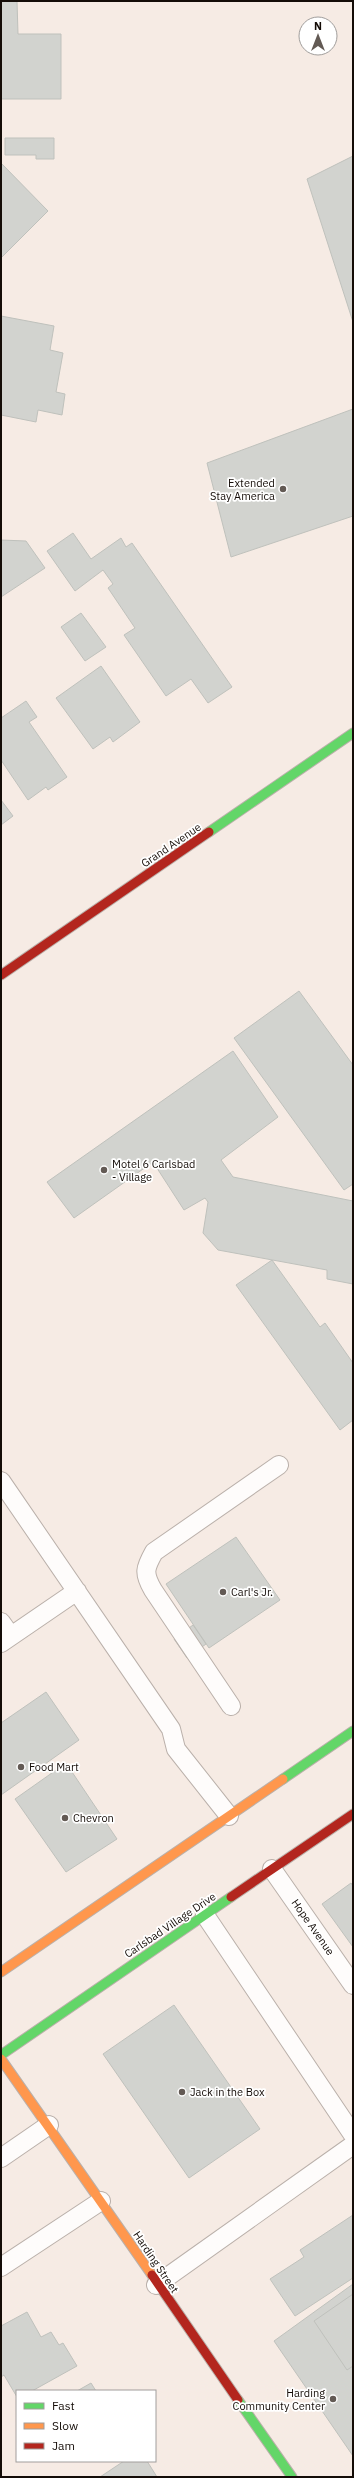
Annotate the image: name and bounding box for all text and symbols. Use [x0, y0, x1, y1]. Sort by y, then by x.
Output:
north arrow [298, 16, 338, 56]
text: N [314, 19, 322, 33]
place label: Extended Stay America [210, 476, 275, 503]
marker: Extended Stay America [278, 484, 288, 494]
street label: Grand Avenue [138, 820, 204, 870]
place label: Motel 6 Carlsbad - Village [112, 1157, 195, 1184]
marker: Motel 6 Carlsbad - Village [99, 1165, 109, 1175]
place label: Carl's Jr. [231, 1585, 273, 1599]
marker: Carl's Jr. [218, 1587, 228, 1597]
place label: Food Mart [29, 1760, 79, 1774]
marker: Food Mart [16, 1762, 26, 1772]
place label: Chevron [73, 1811, 114, 1825]
marker: Chevron [60, 1813, 70, 1823]
street label: Carlsbad Village Drive [122, 1889, 218, 1961]
street label: Hope Avenue [288, 1896, 338, 1958]
place label: Jack in the Box [190, 2085, 265, 2099]
marker: Jack in the Box [177, 2087, 187, 2097]
street label: Harding Street [130, 2228, 182, 2296]
place label: Harding Community Center [233, 2386, 325, 2413]
legend [16, 2390, 156, 2462]
marker: Harding Community Center [328, 2394, 338, 2404]
text: Fast [52, 2398, 75, 2413]
text: Slow [52, 2418, 78, 2433]
text: Jam [52, 2438, 75, 2453]

